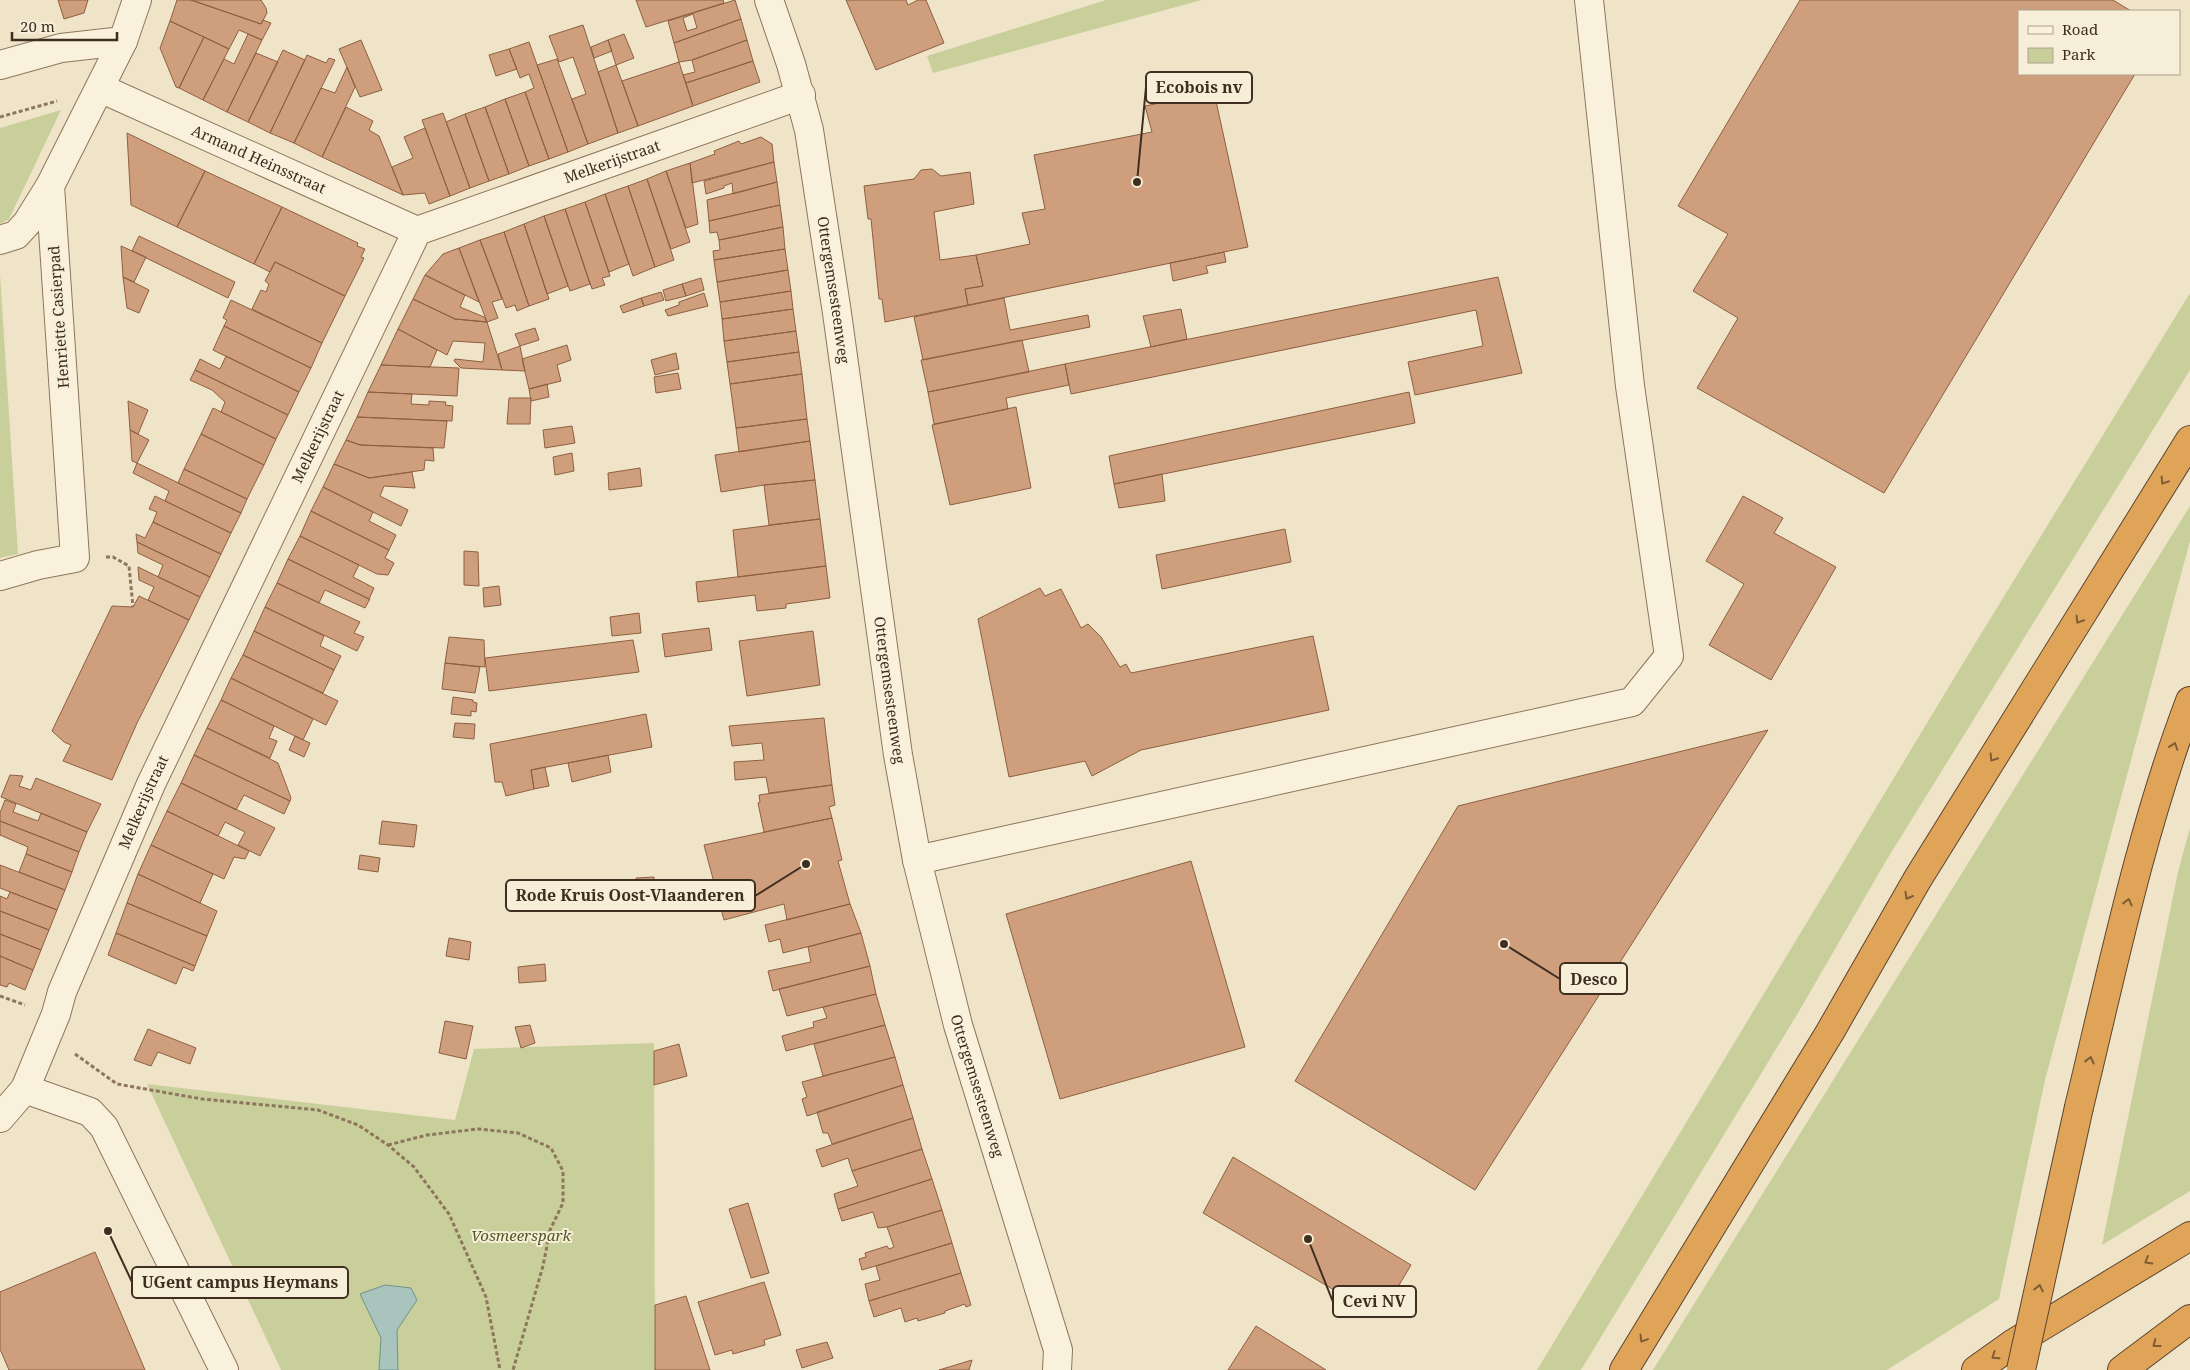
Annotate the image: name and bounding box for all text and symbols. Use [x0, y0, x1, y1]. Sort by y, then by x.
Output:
scale bar [12, 10, 118, 42]
legend [2018, 10, 2180, 75]
text: 20 m [20, 16, 55, 36]
text: Road [2062, 19, 2098, 39]
text: Park [2062, 44, 2096, 64]
callout: Ecobois nv [1146, 72, 1252, 103]
text: Ecobois nv [1156, 76, 1243, 98]
street label: Armand Heinsstraat [189, 120, 329, 198]
street label: Melkerijstraat [561, 135, 662, 187]
street label: Ottergemsesteenweg [813, 215, 855, 365]
street label: Henriette Casierpad [43, 245, 73, 389]
street label: Melkerijstraat [286, 386, 348, 486]
one-way arrow [2161, 476, 2171, 485]
one-way arrow [2075, 614, 2085, 623]
street label: Ottergemsesteenweg [870, 615, 910, 765]
one-way arrow [2168, 742, 2178, 751]
street label: Melkerijstraat [113, 751, 172, 852]
one-way arrow [1990, 752, 1999, 761]
callout: Rode Kruis Oost-Vlaanderen [506, 880, 755, 911]
text: Rode Kruis Oost-Vlaanderen [515, 884, 745, 906]
one-way arrow [1904, 891, 1914, 900]
one-way arrow [2122, 897, 2133, 906]
callout: Desco [1560, 963, 1627, 994]
text: Desco [1570, 968, 1618, 990]
street label: Ottergemsesteenweg [947, 1012, 1009, 1160]
one-way arrow [2084, 1055, 2095, 1064]
park label: Vosmeerspark [471, 1225, 571, 1245]
one-way arrow [2145, 1255, 2154, 1265]
callout: UGent campus Heymans [132, 1267, 348, 1298]
text: UGent campus Heymans [142, 1271, 339, 1293]
one-way arrow [2034, 1284, 2044, 1293]
callout: Cevi NV [1333, 1286, 1416, 1317]
text: Cevi NV [1342, 1290, 1406, 1312]
one-way arrow [1640, 1334, 1649, 1343]
one-way arrow [2153, 1339, 2162, 1347]
one-way arrow [1992, 1350, 2001, 1359]

